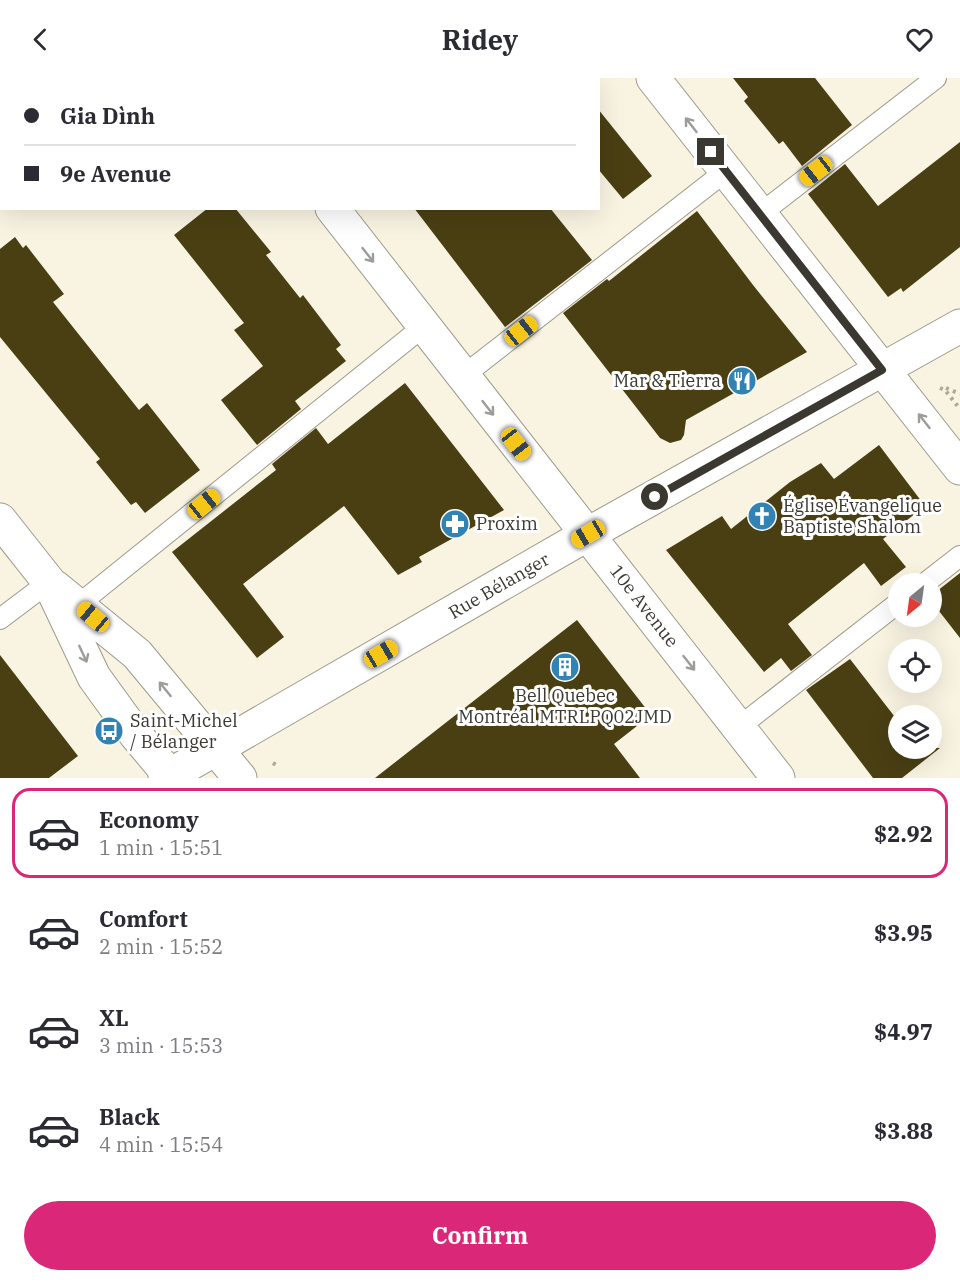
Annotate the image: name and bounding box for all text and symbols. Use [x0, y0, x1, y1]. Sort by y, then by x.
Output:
text: Ridey [442, 22, 518, 57]
icon: back [24, 23, 57, 56]
icon: heart [903, 23, 936, 56]
text: Gia Dình [60, 101, 155, 130]
one-way arrow [684, 118, 697, 134]
route end [697, 138, 724, 165]
car [796, 153, 836, 189]
text: 9e Avenue [60, 159, 171, 188]
one-way arrow [361, 246, 374, 262]
car [501, 313, 541, 349]
restaurant icon: Mar & Tierra [726, 365, 758, 397]
place label: Mar & Tierra [614, 369, 721, 392]
one-way arrow [481, 400, 494, 416]
one-way arrow [918, 414, 931, 430]
car [498, 424, 534, 464]
route start [641, 483, 668, 510]
car [184, 486, 224, 522]
place label: Église Évangelique Baptiste Shalom [783, 494, 942, 538]
church icon: Église Évangelique Baptiste Shalom [746, 500, 778, 532]
pharmacy icon: Proxim [439, 508, 471, 540]
place label: Proxim [476, 512, 538, 535]
car [568, 517, 608, 551]
street label: Rue Bélanger [444, 547, 553, 624]
street label: 10e Avenue [605, 560, 684, 652]
north arrow [888, 573, 942, 627]
map controls [888, 573, 942, 759]
car [73, 599, 113, 635]
car [361, 637, 401, 671]
button: locate [888, 639, 942, 693]
one-way arrow [77, 645, 89, 663]
building icon: Bell Quebec Montréal MTRLPQ02JMD [549, 651, 581, 683]
one-way arrow [682, 655, 695, 671]
one-way arrow [159, 681, 172, 697]
place label: Bell Quebec Montréal MTRLPQ02JMD [458, 684, 672, 728]
button: layers [888, 705, 942, 759]
place label: Saint-Michel / Bélanger [130, 709, 238, 753]
bus stop icon: Saint-Michel / Bélanger [93, 715, 125, 747]
text: Economy [99, 805, 199, 834]
icon: car [27, 806, 81, 860]
text: $2.92 [874, 819, 933, 848]
text: 1 min · 15:51 [99, 834, 223, 861]
text: Comfort [99, 904, 188, 933]
icon: car [27, 905, 81, 959]
text: $3.95 [874, 918, 933, 947]
text: 2 min · 15:52 [99, 933, 223, 960]
text: XL [99, 1003, 129, 1032]
icon: car [27, 1004, 81, 1058]
text: $4.97 [874, 1017, 933, 1046]
text: 3 min · 15:53 [99, 1032, 223, 1059]
text: Black [99, 1102, 160, 1131]
icon: car [27, 1103, 81, 1157]
text: $3.88 [874, 1116, 933, 1145]
text: 4 min · 15:54 [99, 1131, 223, 1158]
button: Confirm [24, 1201, 936, 1270]

